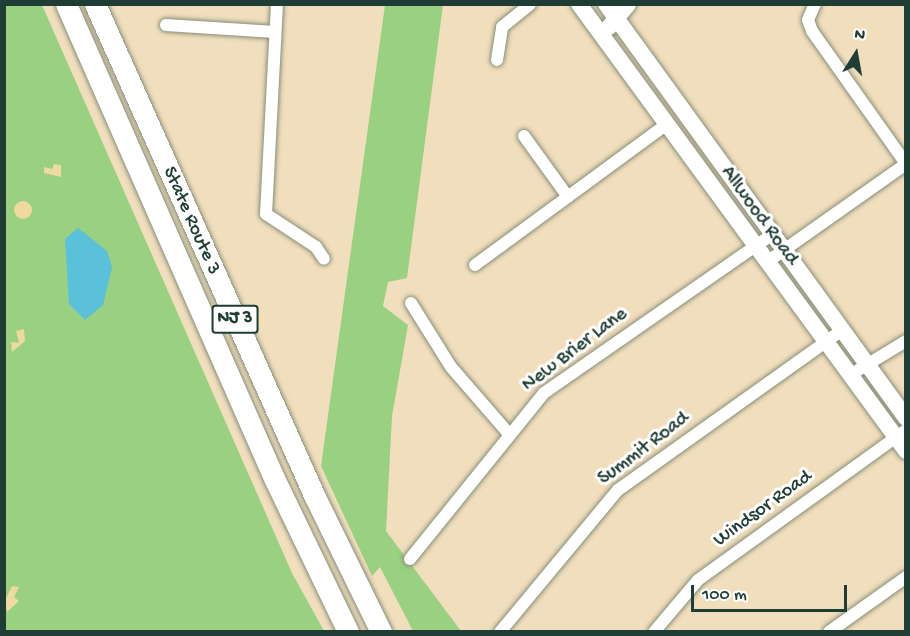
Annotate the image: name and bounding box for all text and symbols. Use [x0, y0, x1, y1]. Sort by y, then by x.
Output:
north arrow [826, 24, 886, 84]
text: N [853, 26, 866, 46]
street label: Allwood Road [715, 162, 803, 270]
street label: State Route 3 [157, 163, 225, 279]
street label: New Brier Lane [518, 303, 632, 397]
road number: NJ 3 [211, 304, 259, 334]
street label: Summit Road [594, 407, 694, 491]
street label: Windsor Road [709, 465, 817, 553]
scale bar [694, 573, 850, 611]
text: 100 m [702, 585, 747, 606]

